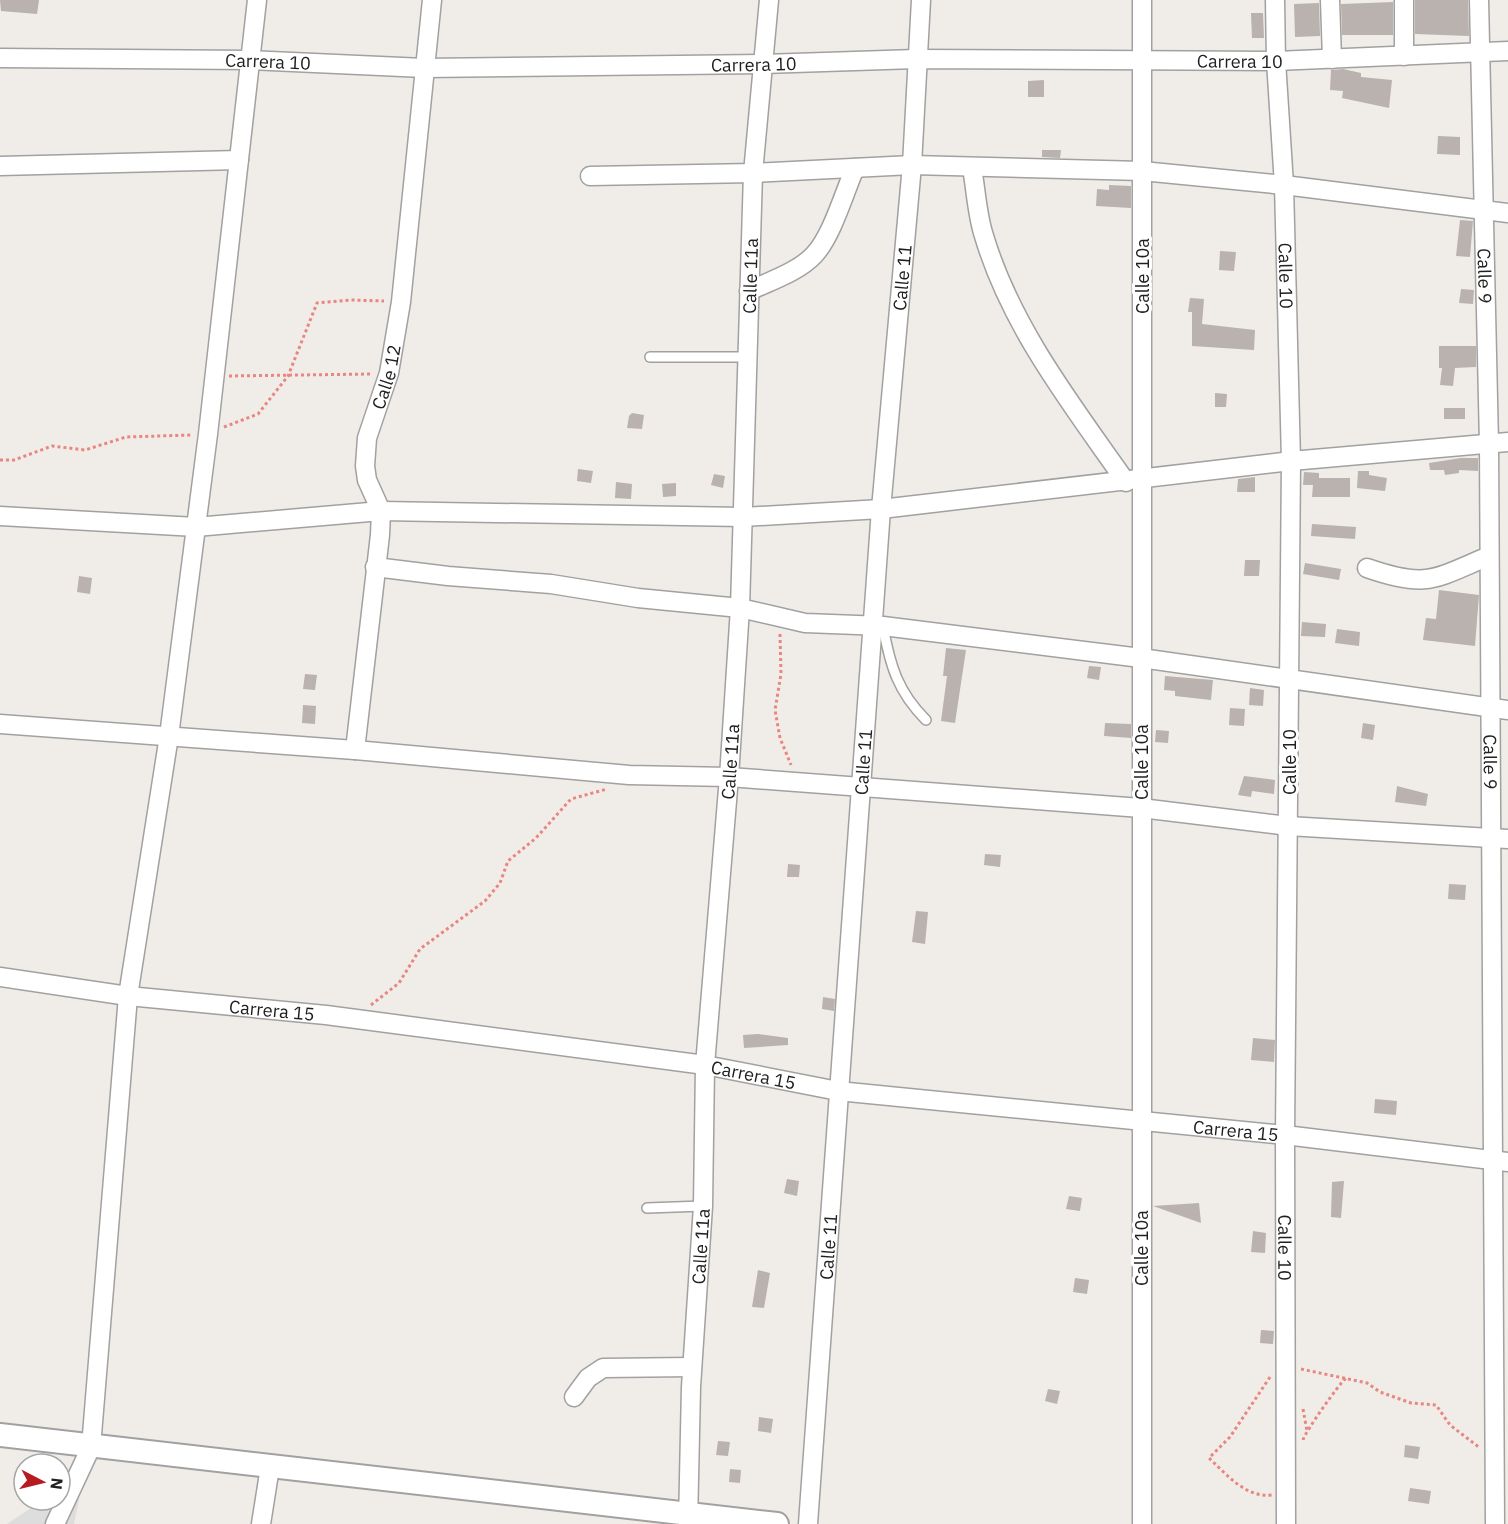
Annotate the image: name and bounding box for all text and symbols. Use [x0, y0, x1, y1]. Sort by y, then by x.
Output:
street label: Carrera 10 [225, 48, 311, 74]
street label: Carrera 10 [1197, 49, 1283, 73]
street label: Carrera 10 [711, 51, 797, 76]
street label: Calle 11a [737, 237, 763, 314]
street label: Calle 10a [1131, 238, 1154, 314]
street label: Calle 10 [1274, 242, 1299, 309]
street label: Calle 11 [887, 244, 916, 312]
street label: Calle 9 [1473, 248, 1497, 304]
street label: Calle 12 [366, 343, 405, 412]
street label: Calle 11a [716, 722, 744, 800]
street label: Calle 10a [1130, 724, 1153, 800]
street label: Calle 11 [849, 728, 877, 796]
street label: Calle 10 [1278, 729, 1301, 795]
street label: Calle 9 [1479, 734, 1502, 790]
street label: Carrera 15 [228, 994, 316, 1025]
street label: Carrera 15 [709, 1055, 798, 1094]
street label: Carrera 15 [1192, 1115, 1280, 1146]
street label: Calle 11a [686, 1207, 714, 1285]
street label: Calle 10a [1130, 1210, 1153, 1286]
street label: Calle 11 [814, 1213, 842, 1281]
street label: Calle 10 [1274, 1214, 1297, 1281]
north arrow [12, 1452, 72, 1512]
text: N [46, 1477, 68, 1491]

